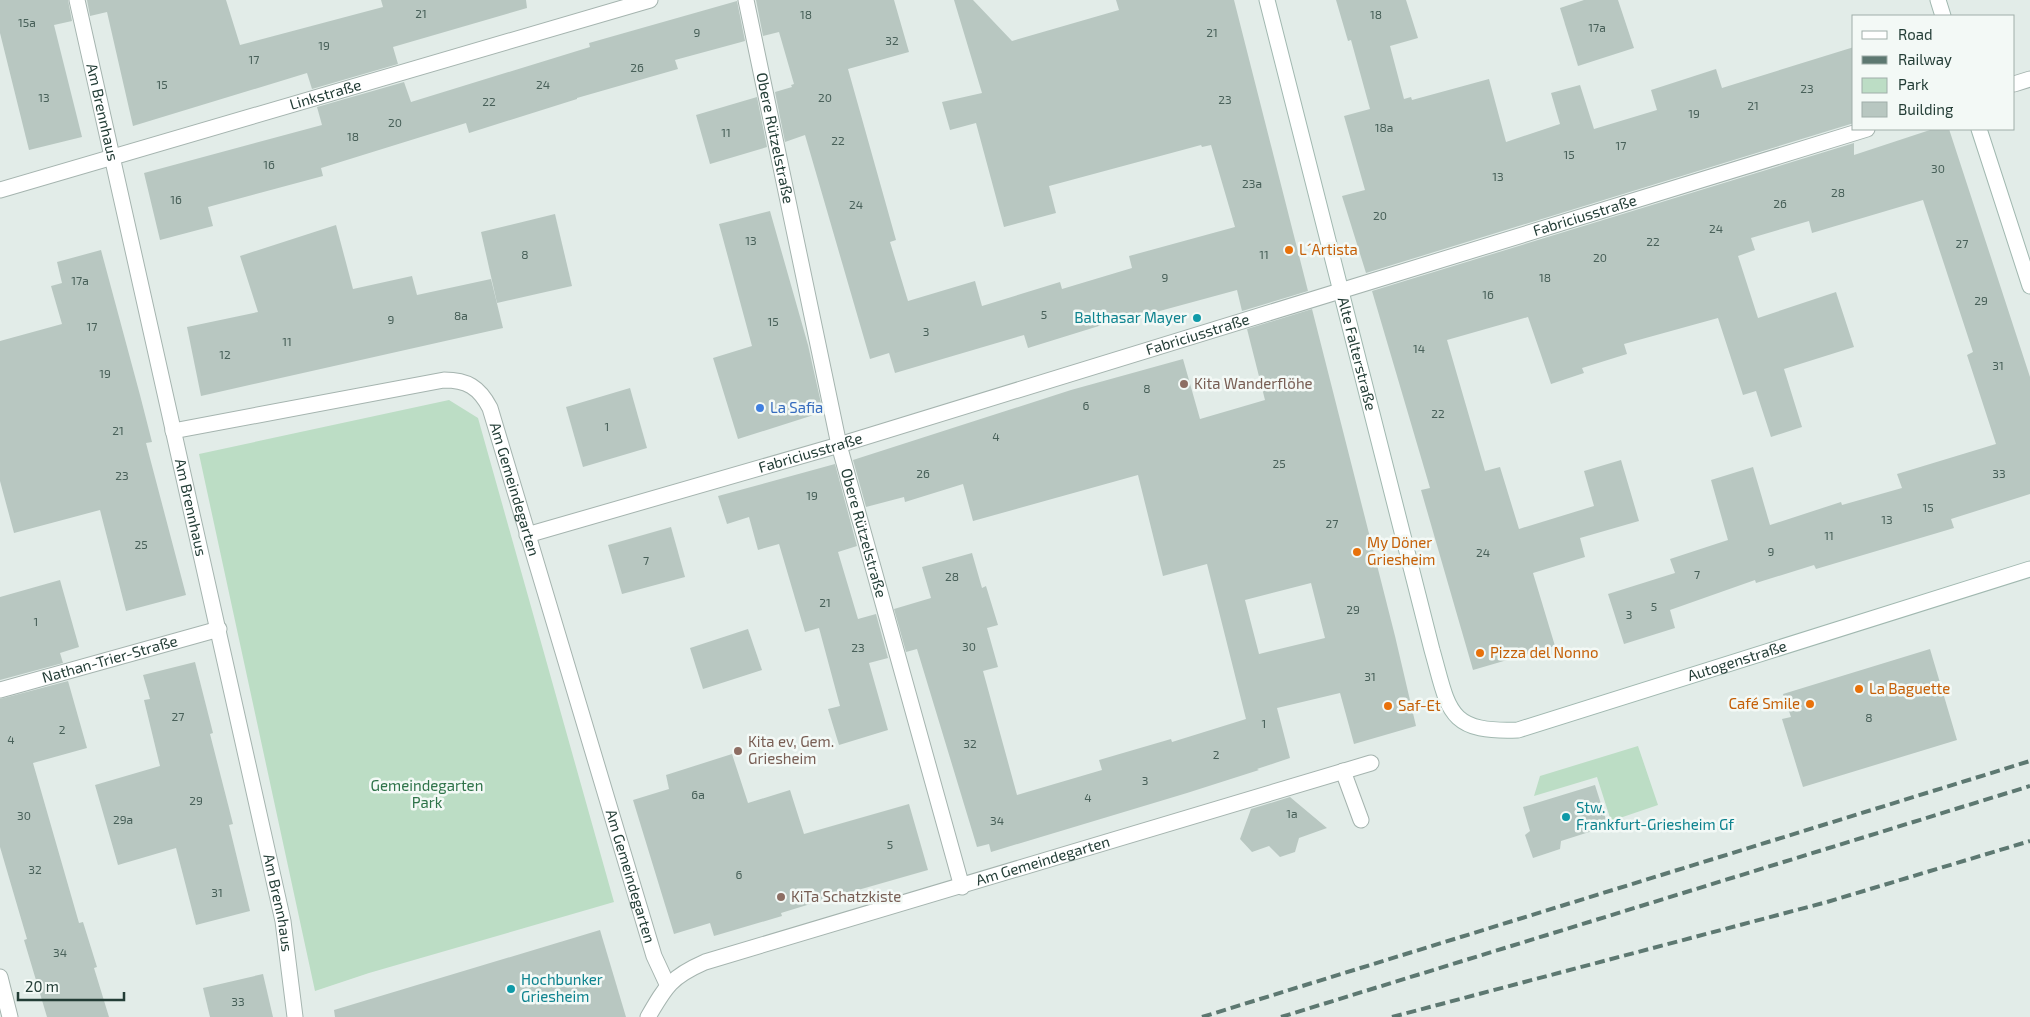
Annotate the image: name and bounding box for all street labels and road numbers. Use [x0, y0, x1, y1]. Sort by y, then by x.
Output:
street label: Am Brennhaus [83, 61, 123, 163]
street label: Obere Rützelstraße [753, 71, 798, 205]
street label: Linkstraße [287, 75, 363, 113]
street label: Fabriciusstraße [1531, 190, 1639, 239]
street label: Alte Falterstraße [1335, 295, 1381, 412]
street label: Fabriciusstraße [1143, 309, 1251, 358]
street label: Am Gemeindegarten [487, 420, 544, 558]
street label: Fabriciusstraße [756, 428, 864, 476]
street label: Am Brennhaus [172, 457, 211, 558]
street label: Obere Rützelstraße [838, 466, 891, 599]
street label: Nathan-Trier-Straße [40, 631, 179, 686]
street label: Autogenstraße [1685, 636, 1789, 684]
street label: Am Gemeindegarten [603, 807, 660, 945]
street label: Am Gemeindegarten [974, 832, 1112, 889]
street label: Am Brennhaus [260, 852, 297, 953]

